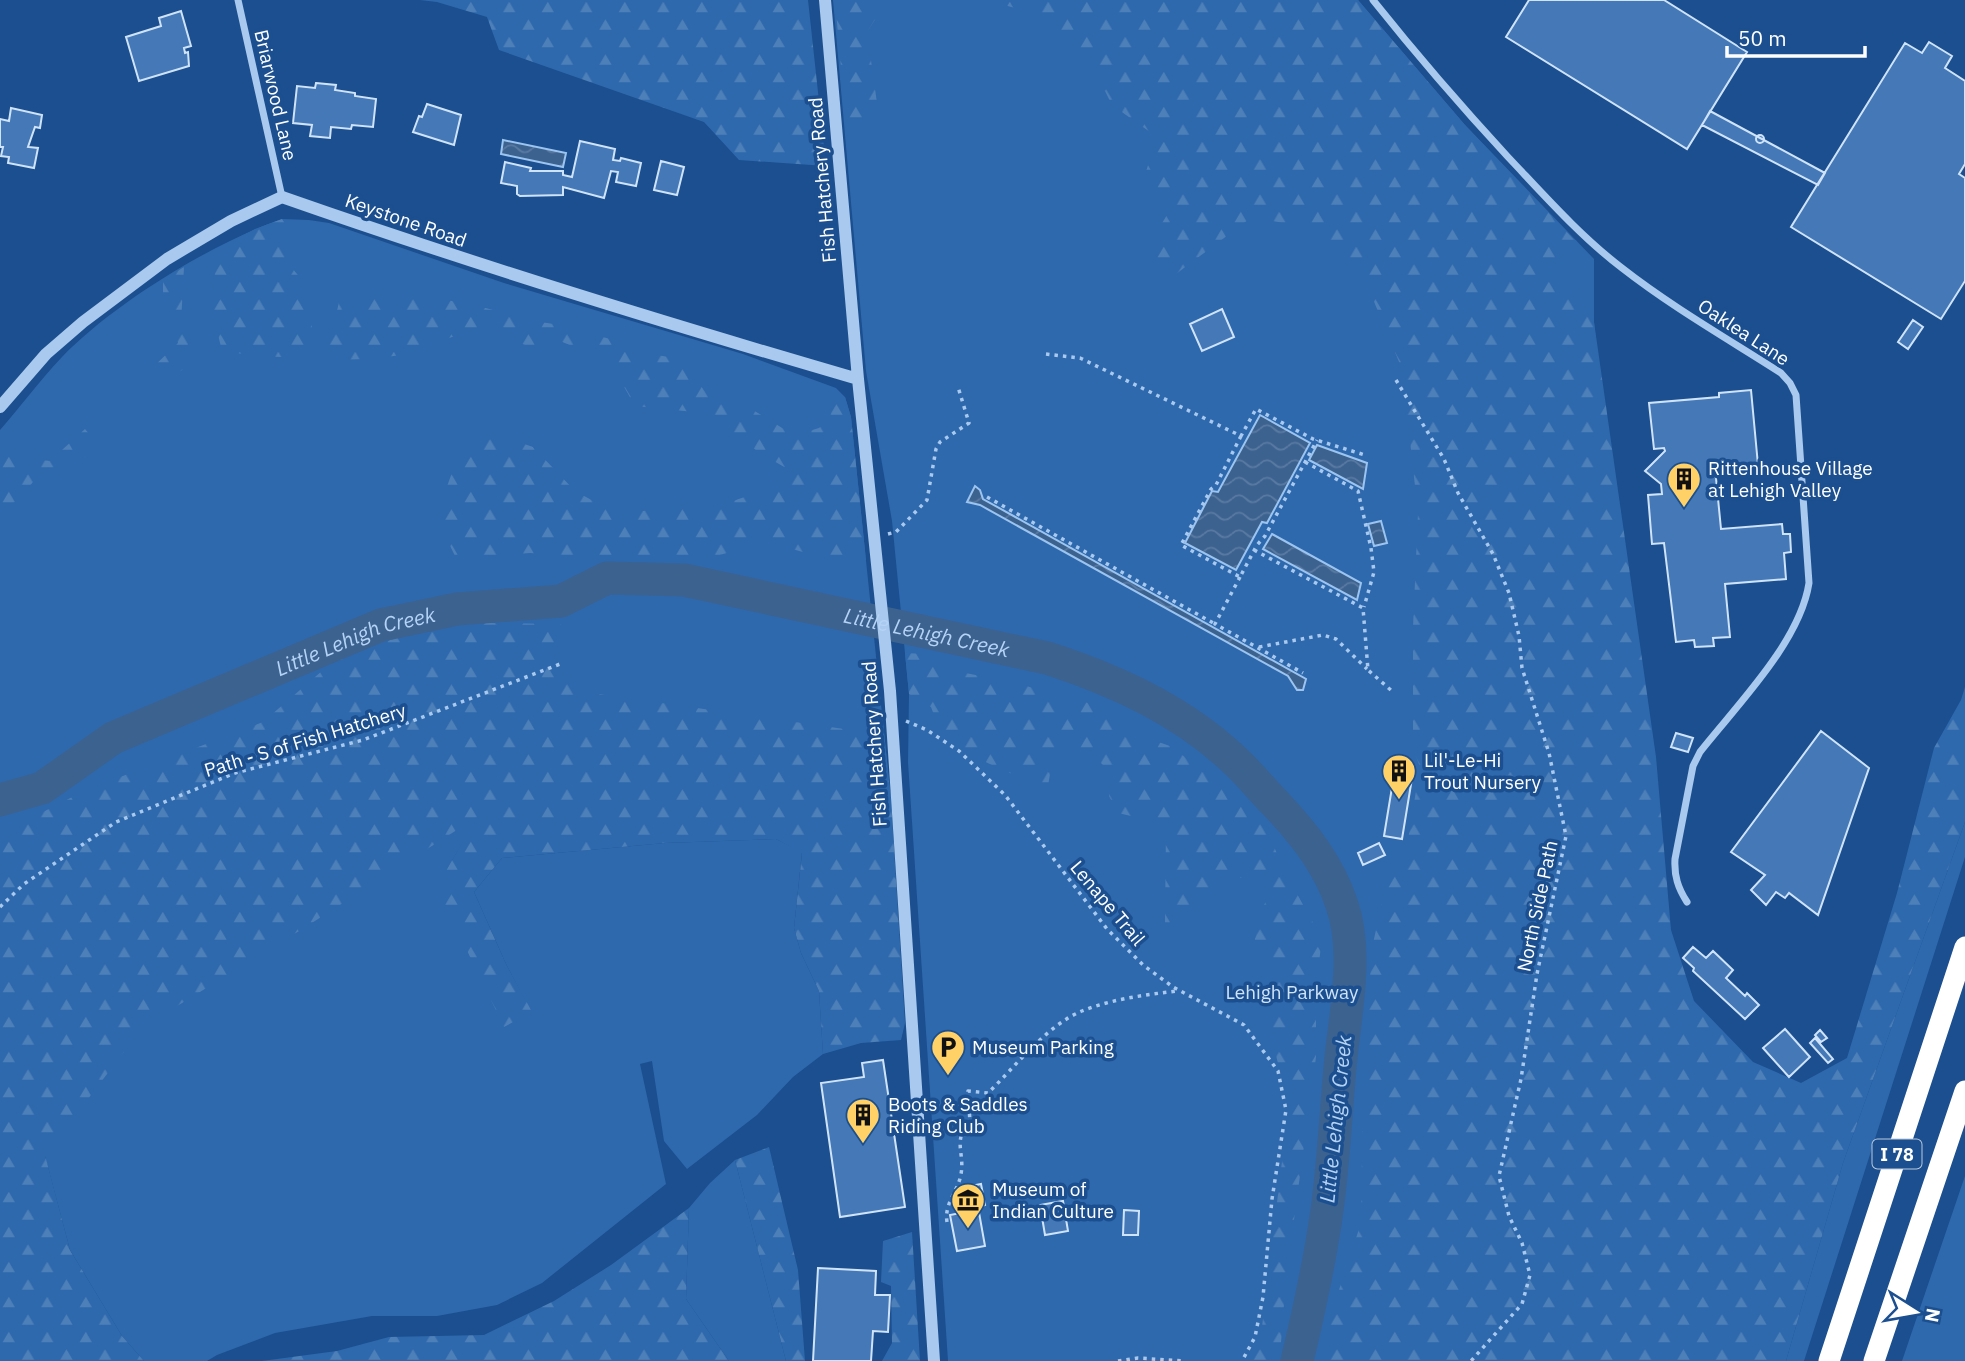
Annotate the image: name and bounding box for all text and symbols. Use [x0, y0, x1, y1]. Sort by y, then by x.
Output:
scale bar [1727, 14, 1865, 58]
text: 50 m [1738, 24, 1787, 52]
street label: Briarwood Lane [249, 27, 303, 163]
street label: Fish Hatchery Road [803, 96, 841, 264]
street label: Keystone Road [342, 188, 470, 252]
street label: Oaklea Lane [1694, 293, 1794, 371]
place label: Rittenhouse Village at Lehigh Valley [1708, 456, 1873, 502]
building icon: Rittenhouse Village at Lehigh Valley [1665, 460, 1703, 509]
water label: Little Lehigh Creek [271, 600, 439, 682]
water label: Little Lehigh Creek [841, 601, 1013, 664]
street label: Fish Hatchery Road [856, 661, 892, 827]
street label: Path - S of Fish Hatchery [201, 698, 409, 782]
place label: Lil'-Le-Hi Trout Nursery [1424, 748, 1542, 794]
building icon: Lil'-Le-Hi Trout Nursery [1380, 752, 1418, 801]
street label: North Side Path [1511, 838, 1563, 974]
street label: Lenape Trail [1066, 856, 1150, 950]
park label: Lehigh Parkway [1225, 980, 1359, 1004]
parking icon: Museum Parking [929, 1028, 967, 1077]
water label: Little Lehigh Creek [1312, 1033, 1358, 1204]
place label: Museum Parking [972, 1035, 1114, 1059]
place label: Boots & Saddles Riding Club [888, 1092, 1028, 1138]
building icon: Boots & Saddles Riding Club [844, 1096, 882, 1145]
road number: I 78 [1872, 1140, 1922, 1168]
place label: Museum of Indian Culture [992, 1177, 1114, 1223]
museum icon: Museum of Indian Culture [949, 1181, 987, 1230]
north arrow [1881, 1277, 1951, 1347]
text: N [1920, 1306, 1946, 1324]

